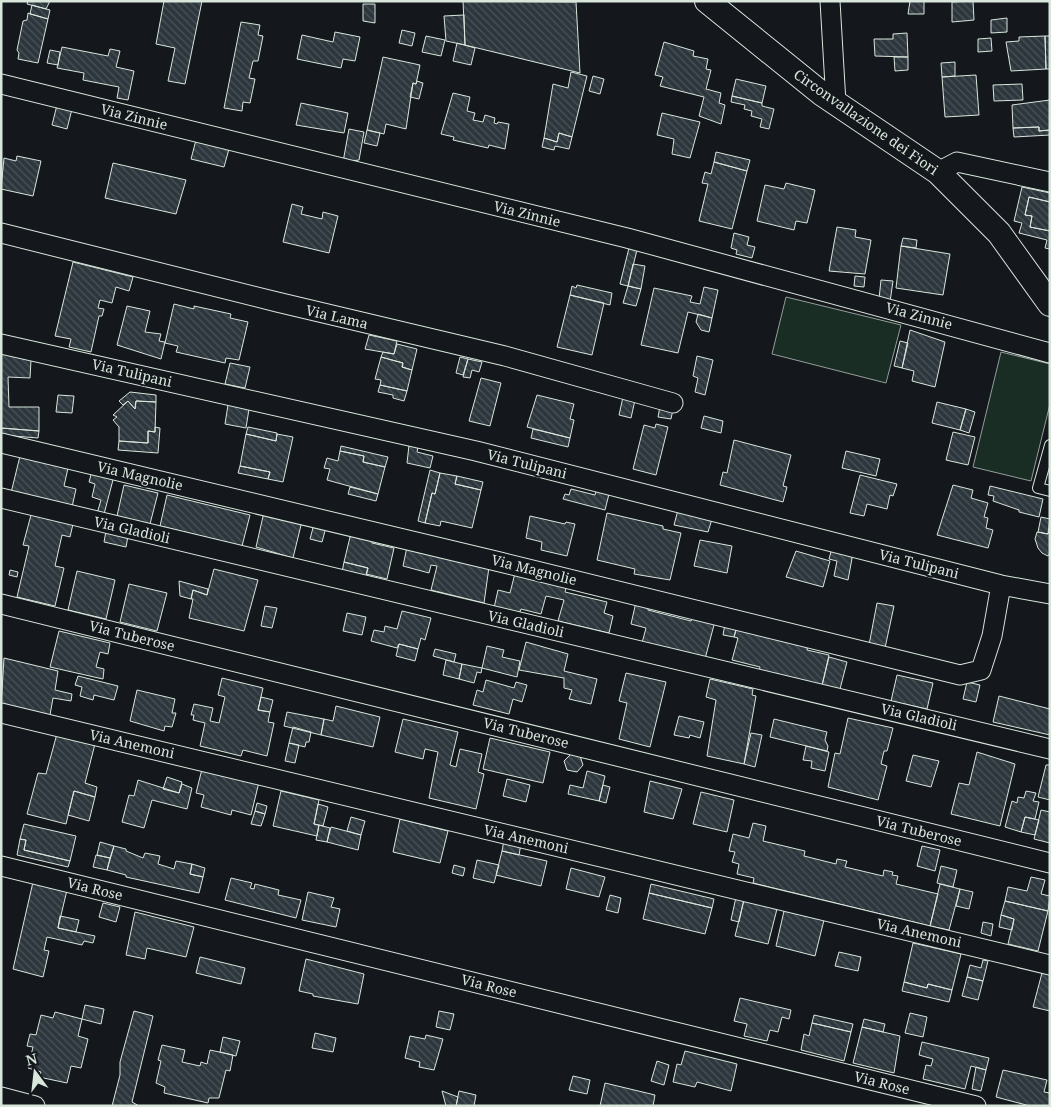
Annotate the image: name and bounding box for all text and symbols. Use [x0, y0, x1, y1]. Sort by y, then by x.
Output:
street label: Circonvallazione dei Fiori [790, 64, 943, 179]
street label: Via Zinnie [99, 99, 170, 134]
street label: Via Zinnie [492, 196, 563, 231]
street label: Via Zinnie [884, 298, 955, 334]
street label: Via Lama [304, 300, 370, 333]
street label: Via Tulipani [90, 354, 175, 391]
street label: Via Tulipani [485, 444, 570, 483]
street label: Via Magnolie [95, 456, 185, 495]
street label: Via Gladioli [92, 512, 173, 548]
street label: Via Tulipani [877, 544, 962, 583]
street label: Via Magnolie [489, 550, 579, 589]
street label: Via Gladioli [486, 606, 567, 642]
street label: Via Tuberose [87, 616, 177, 655]
street label: Via Gladioli [879, 699, 960, 735]
street label: Via Tuberose [481, 713, 571, 752]
street label: Via Anemoni [88, 725, 177, 763]
street label: Via Tuberose [874, 811, 964, 850]
street label: Via Anemoni [482, 820, 571, 858]
street label: Via Rose [65, 872, 125, 905]
street label: Via Anemoni [875, 914, 964, 952]
street label: Via Rose [459, 969, 519, 1002]
north arrow [10, 1047, 60, 1097]
text: N [24, 1048, 39, 1070]
street label: Via Rose [852, 1066, 912, 1099]

